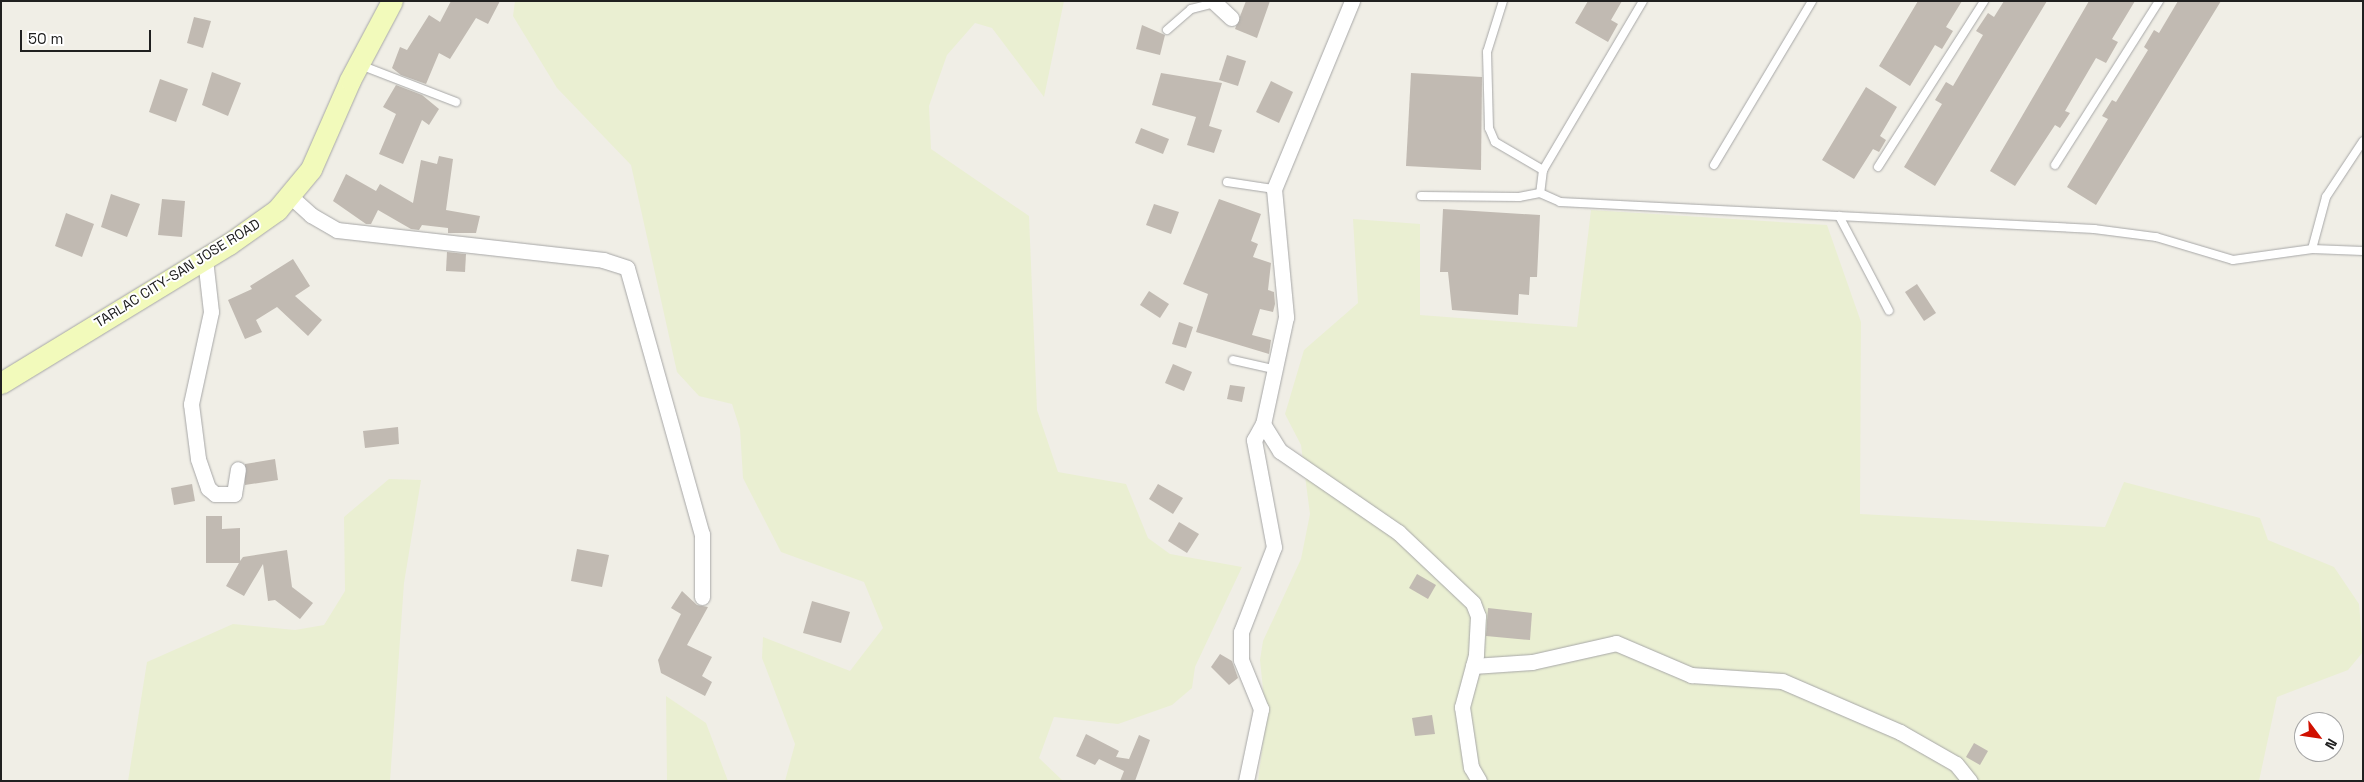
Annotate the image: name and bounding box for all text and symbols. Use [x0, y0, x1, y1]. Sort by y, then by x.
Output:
scale bar [22, 20, 154, 52]
text: 50 m [28, 29, 63, 48]
street label: TARLAC CITY-SAN JOSE ROAD [91, 215, 263, 331]
north arrow [2294, 712, 2344, 762]
text: N [2321, 736, 2341, 753]

